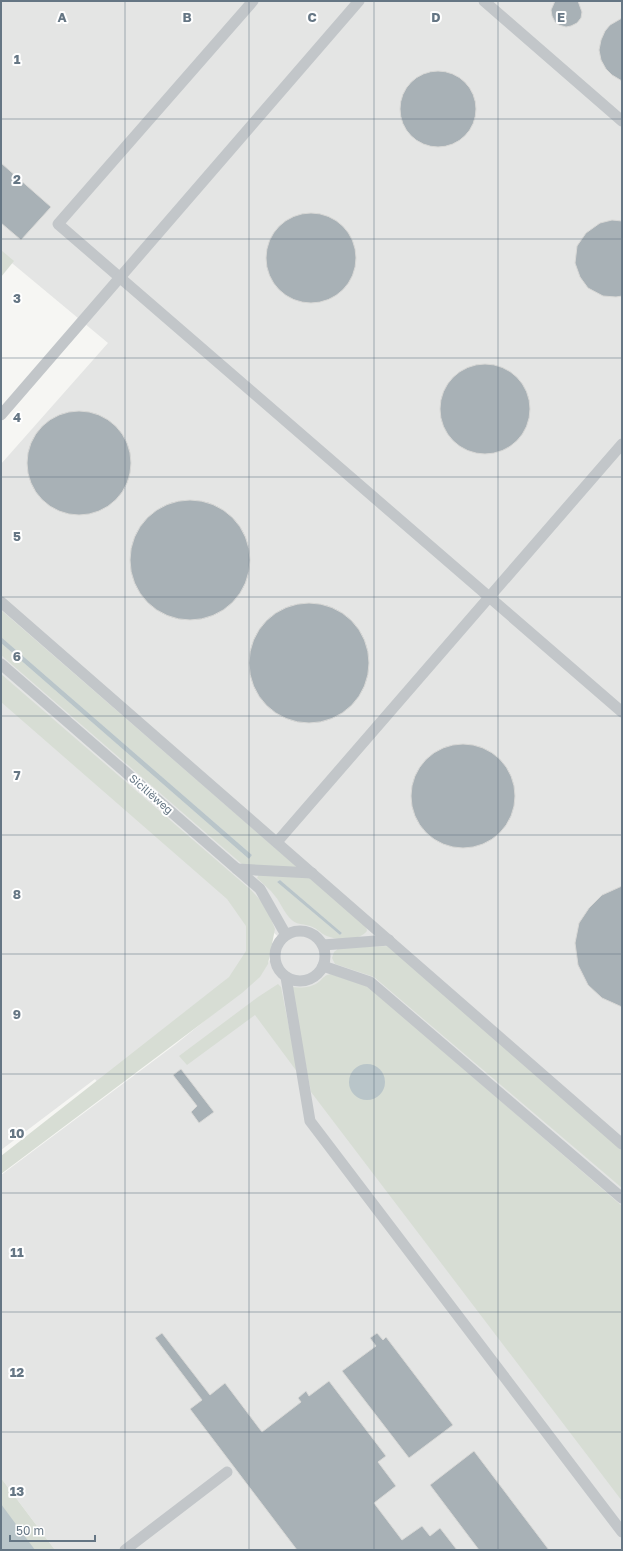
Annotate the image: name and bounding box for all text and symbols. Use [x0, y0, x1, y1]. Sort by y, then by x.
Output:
text: A [57, 9, 67, 25]
text: B [182, 9, 192, 25]
text: C [307, 9, 317, 25]
text: D [431, 9, 441, 25]
text: E [557, 9, 565, 25]
text: 1 [14, 51, 21, 67]
text: 2 [13, 171, 21, 187]
text: 3 [13, 290, 21, 306]
text: 4 [13, 409, 21, 425]
text: 5 [13, 528, 21, 544]
text: 6 [13, 648, 21, 664]
text: 7 [13, 767, 21, 783]
street label: Siciliëweg [127, 771, 176, 816]
text: 8 [13, 886, 21, 902]
text: 9 [13, 1006, 21, 1022]
text: 10 [9, 1125, 25, 1141]
text: 11 [10, 1244, 24, 1260]
text: 12 [10, 1364, 24, 1380]
text: 13 [10, 1483, 24, 1499]
scale bar [10, 1517, 95, 1543]
text: 50 m [16, 1523, 44, 1538]

